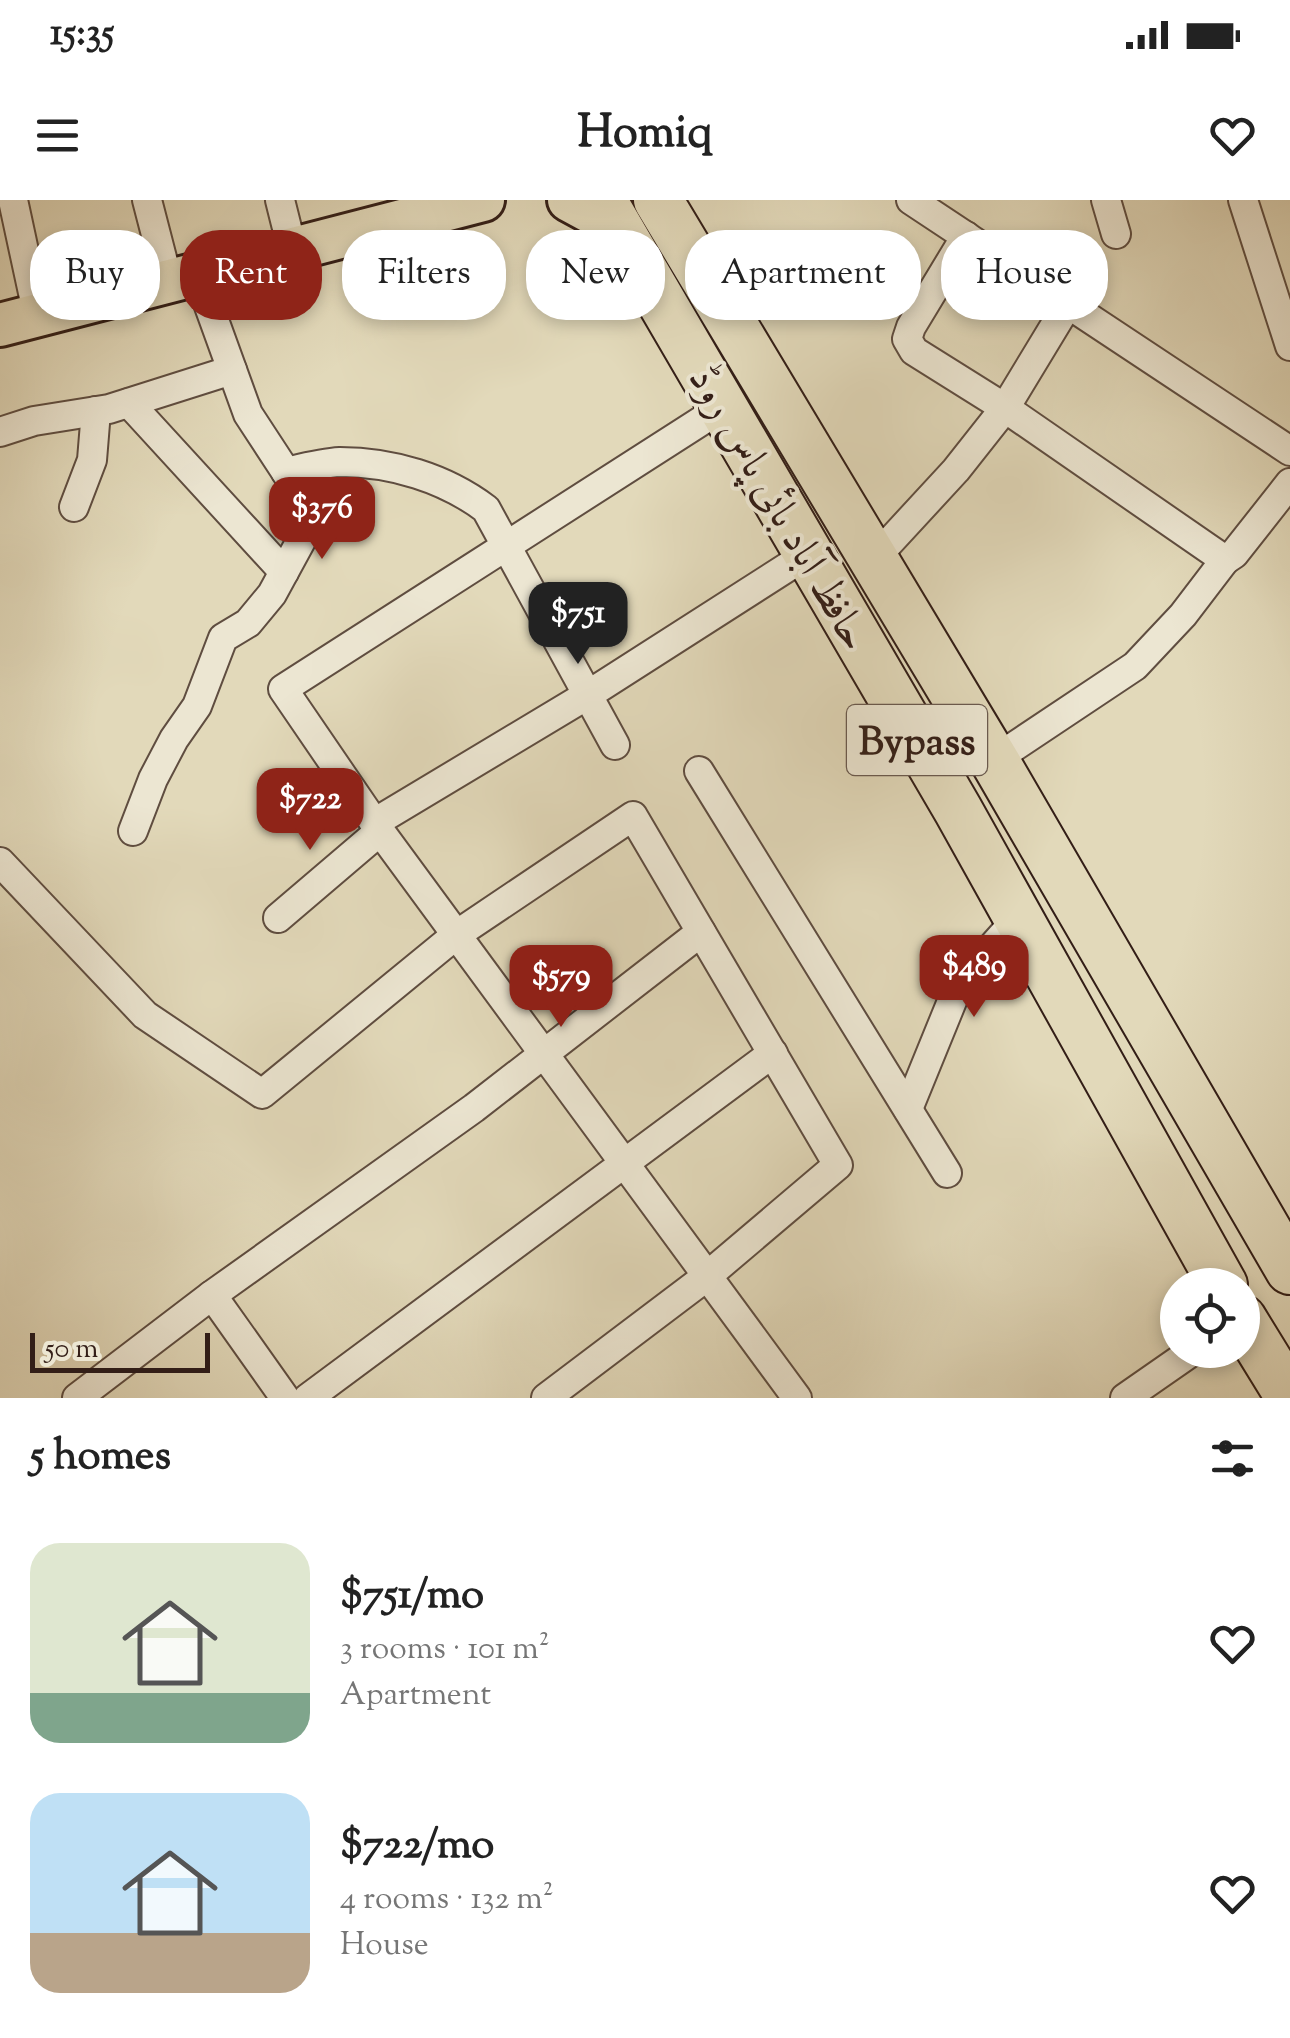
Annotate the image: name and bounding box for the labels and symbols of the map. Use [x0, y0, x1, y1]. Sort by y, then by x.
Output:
street label: حافظ آباد بائی پاس روڈ [671, 356, 883, 663]
pin: $376 [263, 477, 381, 562]
pin: $751 [519, 582, 637, 667]
road number: Bypass [847, 705, 987, 775]
pin: $722 [251, 768, 369, 853]
pin: $489 [915, 935, 1033, 1020]
pin: $579 [502, 945, 620, 1030]
scale bar [30, 1328, 210, 1372]

